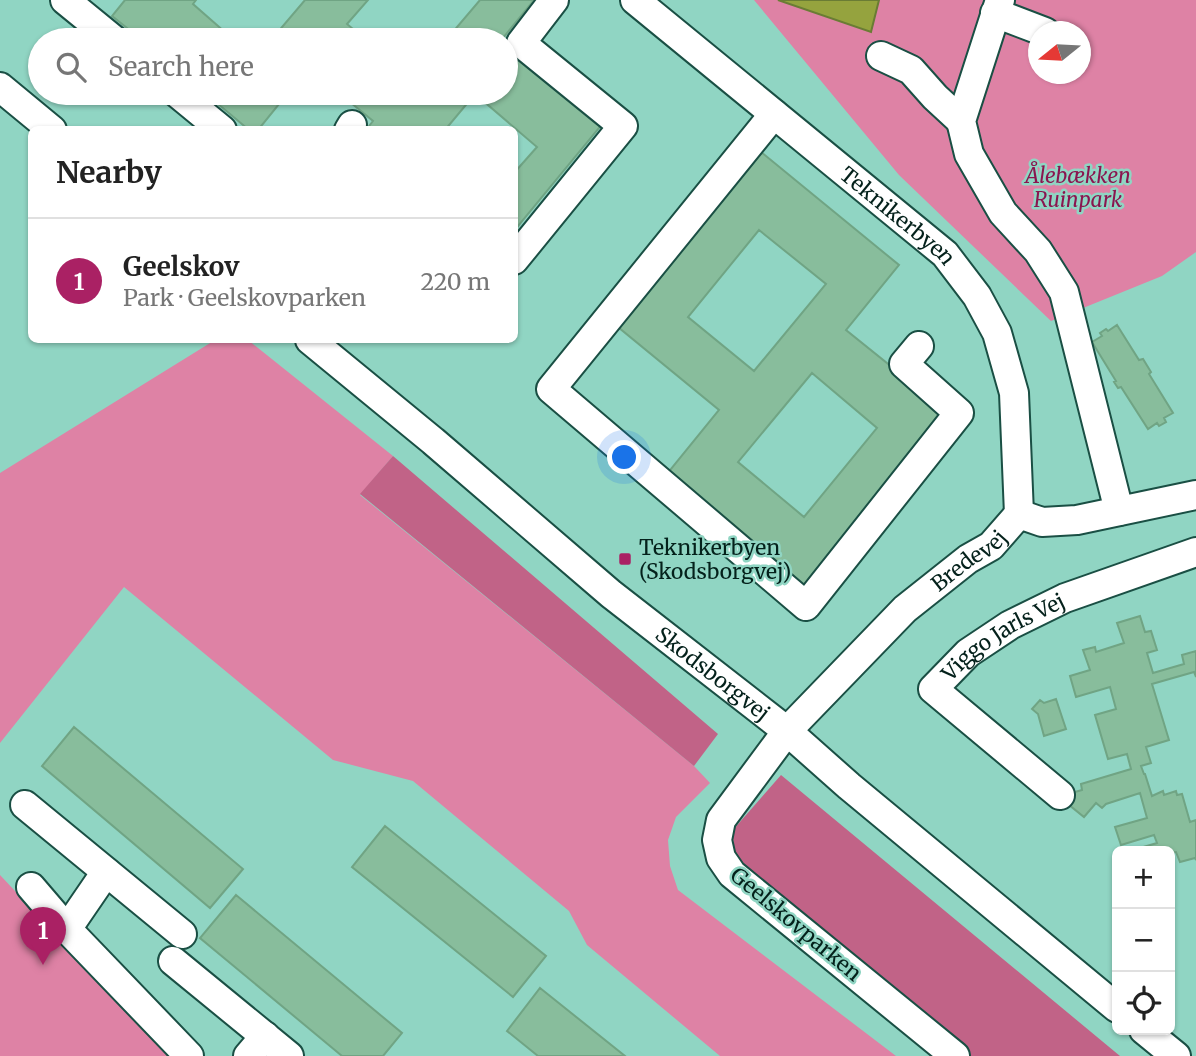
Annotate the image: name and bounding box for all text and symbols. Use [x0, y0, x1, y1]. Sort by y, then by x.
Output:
north arrow [1028, 21, 1091, 84]
search box [28, 28, 518, 105]
icon: search [52, 48, 90, 86]
text: Search here [108, 50, 254, 83]
text: Nearby [56, 153, 162, 191]
street label: Teknikerbyen [835, 160, 962, 270]
park label: Ålebækken Ruinpark [1023, 161, 1131, 213]
text: Geelskov [123, 250, 239, 283]
text: 1 [74, 267, 84, 296]
text: 220 m [420, 267, 490, 296]
text: Park · Geelskovparken [123, 283, 366, 312]
your location [607, 440, 641, 474]
street label: Bredevej [925, 524, 1013, 597]
place label: Teknikerbyen (Skodsborgvej) [639, 534, 791, 585]
marker: Teknikerbyen (Skodsborgvej) [617, 551, 633, 567]
street label: Viggo Jarls Vej [935, 587, 1069, 687]
street label: Skodsborgvej [650, 620, 776, 726]
map controls [1112, 846, 1175, 1035]
button: + [1112, 846, 1175, 909]
street label: Geelskovparken [725, 861, 867, 987]
pin: 1 [20, 907, 66, 965]
button: − [1112, 909, 1175, 972]
button: locate [1112, 972, 1175, 1035]

